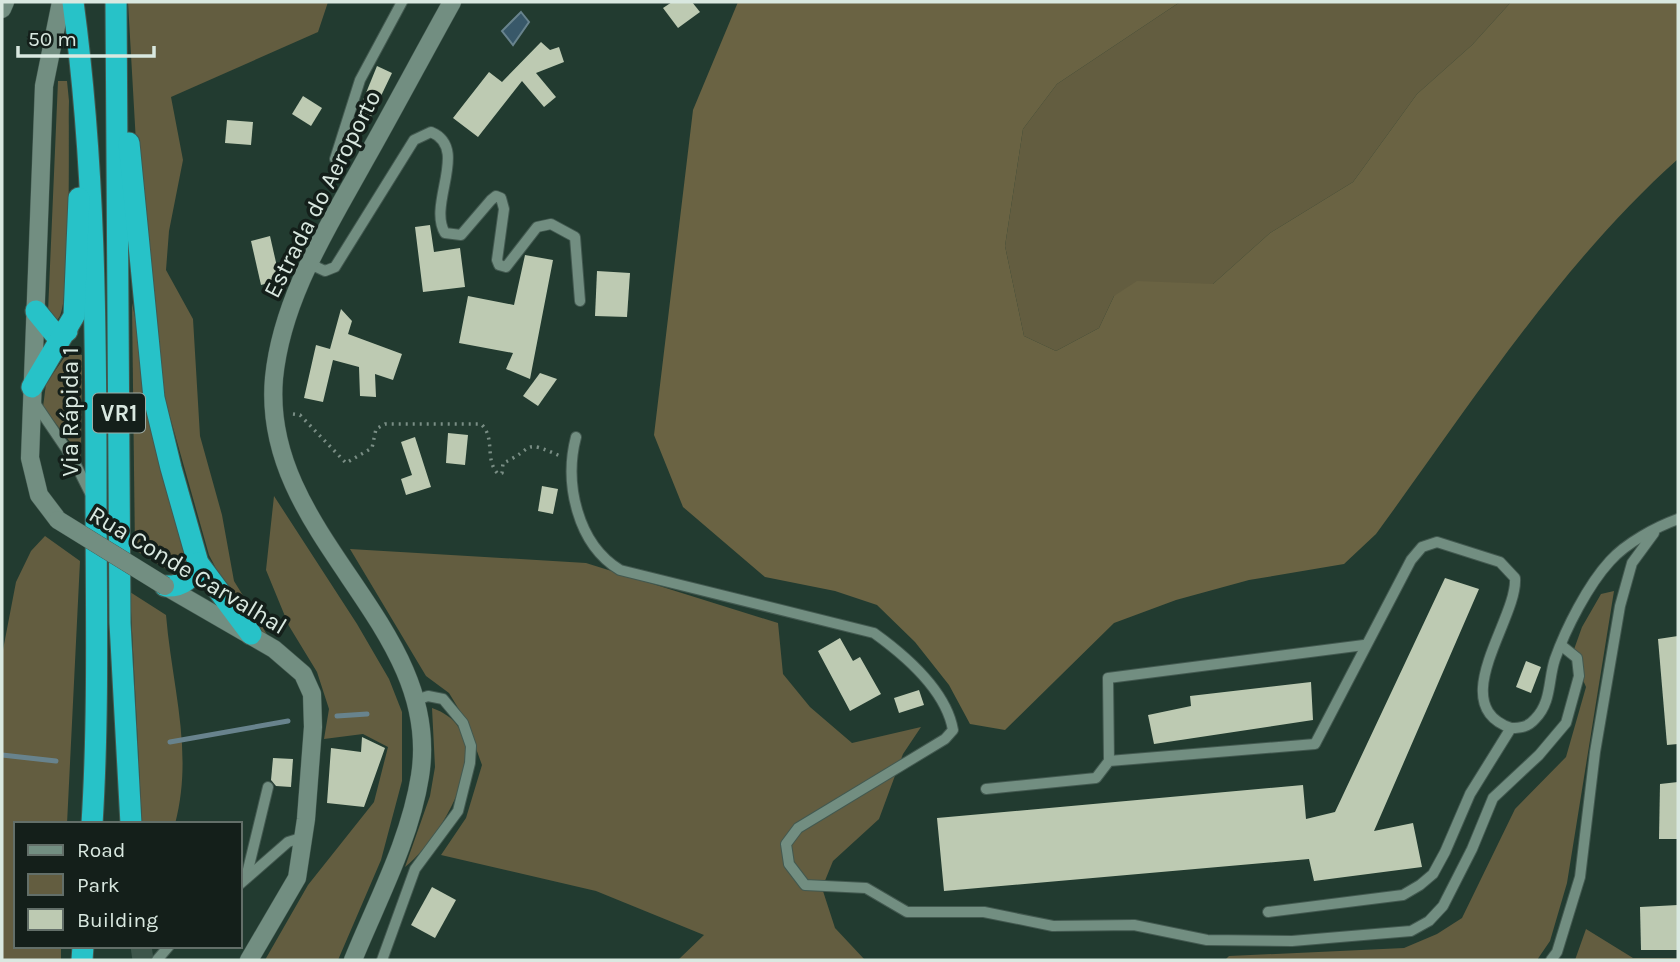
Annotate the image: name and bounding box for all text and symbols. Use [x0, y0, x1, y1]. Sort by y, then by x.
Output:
scale bar [18, 14, 154, 58]
text: 50 m [28, 27, 77, 51]
street label: Estrada do Aeroporto [258, 86, 386, 302]
street label: Via Rápida 1 [56, 347, 84, 477]
road number: VR1 [93, 394, 145, 432]
street label: Rua Conde Carvalhal [84, 500, 292, 640]
legend [14, 822, 242, 948]
text: Road [77, 838, 125, 862]
text: Park [77, 873, 120, 897]
text: Building [77, 908, 158, 932]

